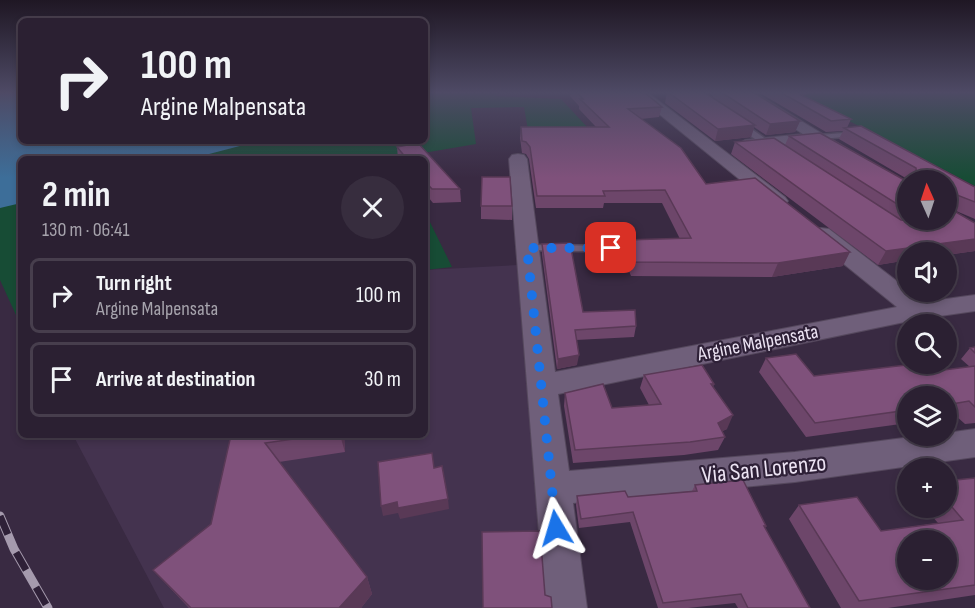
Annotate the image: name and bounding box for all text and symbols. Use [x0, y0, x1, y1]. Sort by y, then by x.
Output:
text: 100 m [141, 40, 232, 91]
icon: right [42, 42, 120, 120]
text: Argine Malpensata [141, 91, 306, 123]
north arrow [897, 170, 957, 230]
map controls [897, 170, 957, 590]
text: 2 min [42, 174, 111, 217]
button: close [341, 176, 404, 239]
text: 130 m · 06:41 [42, 218, 130, 242]
pin [585, 222, 636, 273]
icon: arrive [594, 231, 627, 264]
button: sound [897, 242, 957, 302]
text: Turn right [96, 270, 172, 297]
icon: right [45, 279, 78, 312]
text: 100 m [356, 282, 401, 309]
text: Argine Malpensata [96, 297, 218, 321]
button: search [897, 314, 957, 374]
street label: Argine Malpensata [695, 320, 820, 367]
icon: arrive [45, 363, 78, 396]
text: Arrive at destination [96, 366, 255, 393]
text: 30 m [364, 366, 401, 393]
button: layers [897, 386, 957, 446]
street label: Via San Lorenzo [700, 448, 828, 490]
button: + [897, 458, 957, 518]
position arrow [524, 496, 588, 560]
button: − [897, 530, 957, 590]

